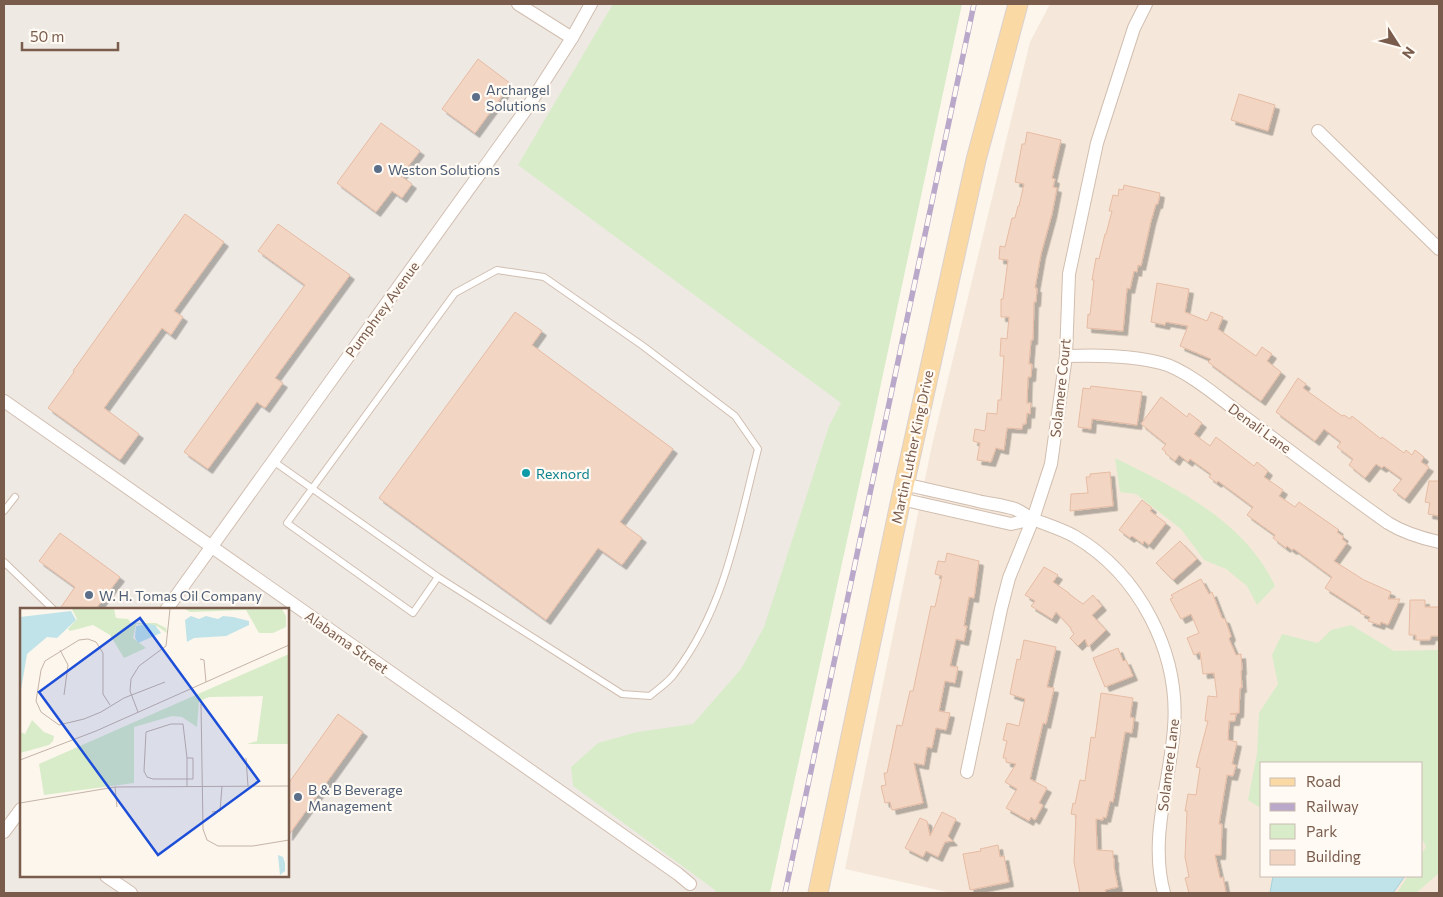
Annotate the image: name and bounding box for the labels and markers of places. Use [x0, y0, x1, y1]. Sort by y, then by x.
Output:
place label: Archangel Solutions [486, 81, 550, 114]
marker: Archangel Solutions [470, 91, 482, 103]
place label: Weston Solutions [388, 161, 500, 178]
marker: Weston Solutions [372, 163, 384, 175]
place label: Rexnord [536, 465, 590, 482]
marker: Rexnord [520, 467, 532, 479]
place label: W. H. Tomas Oil Company [99, 587, 262, 604]
marker: W. H. Tomas Oil Company [83, 589, 95, 601]
place label: B & B Beverage Management [308, 781, 403, 814]
marker: B & B Beverage Management [292, 791, 304, 803]

